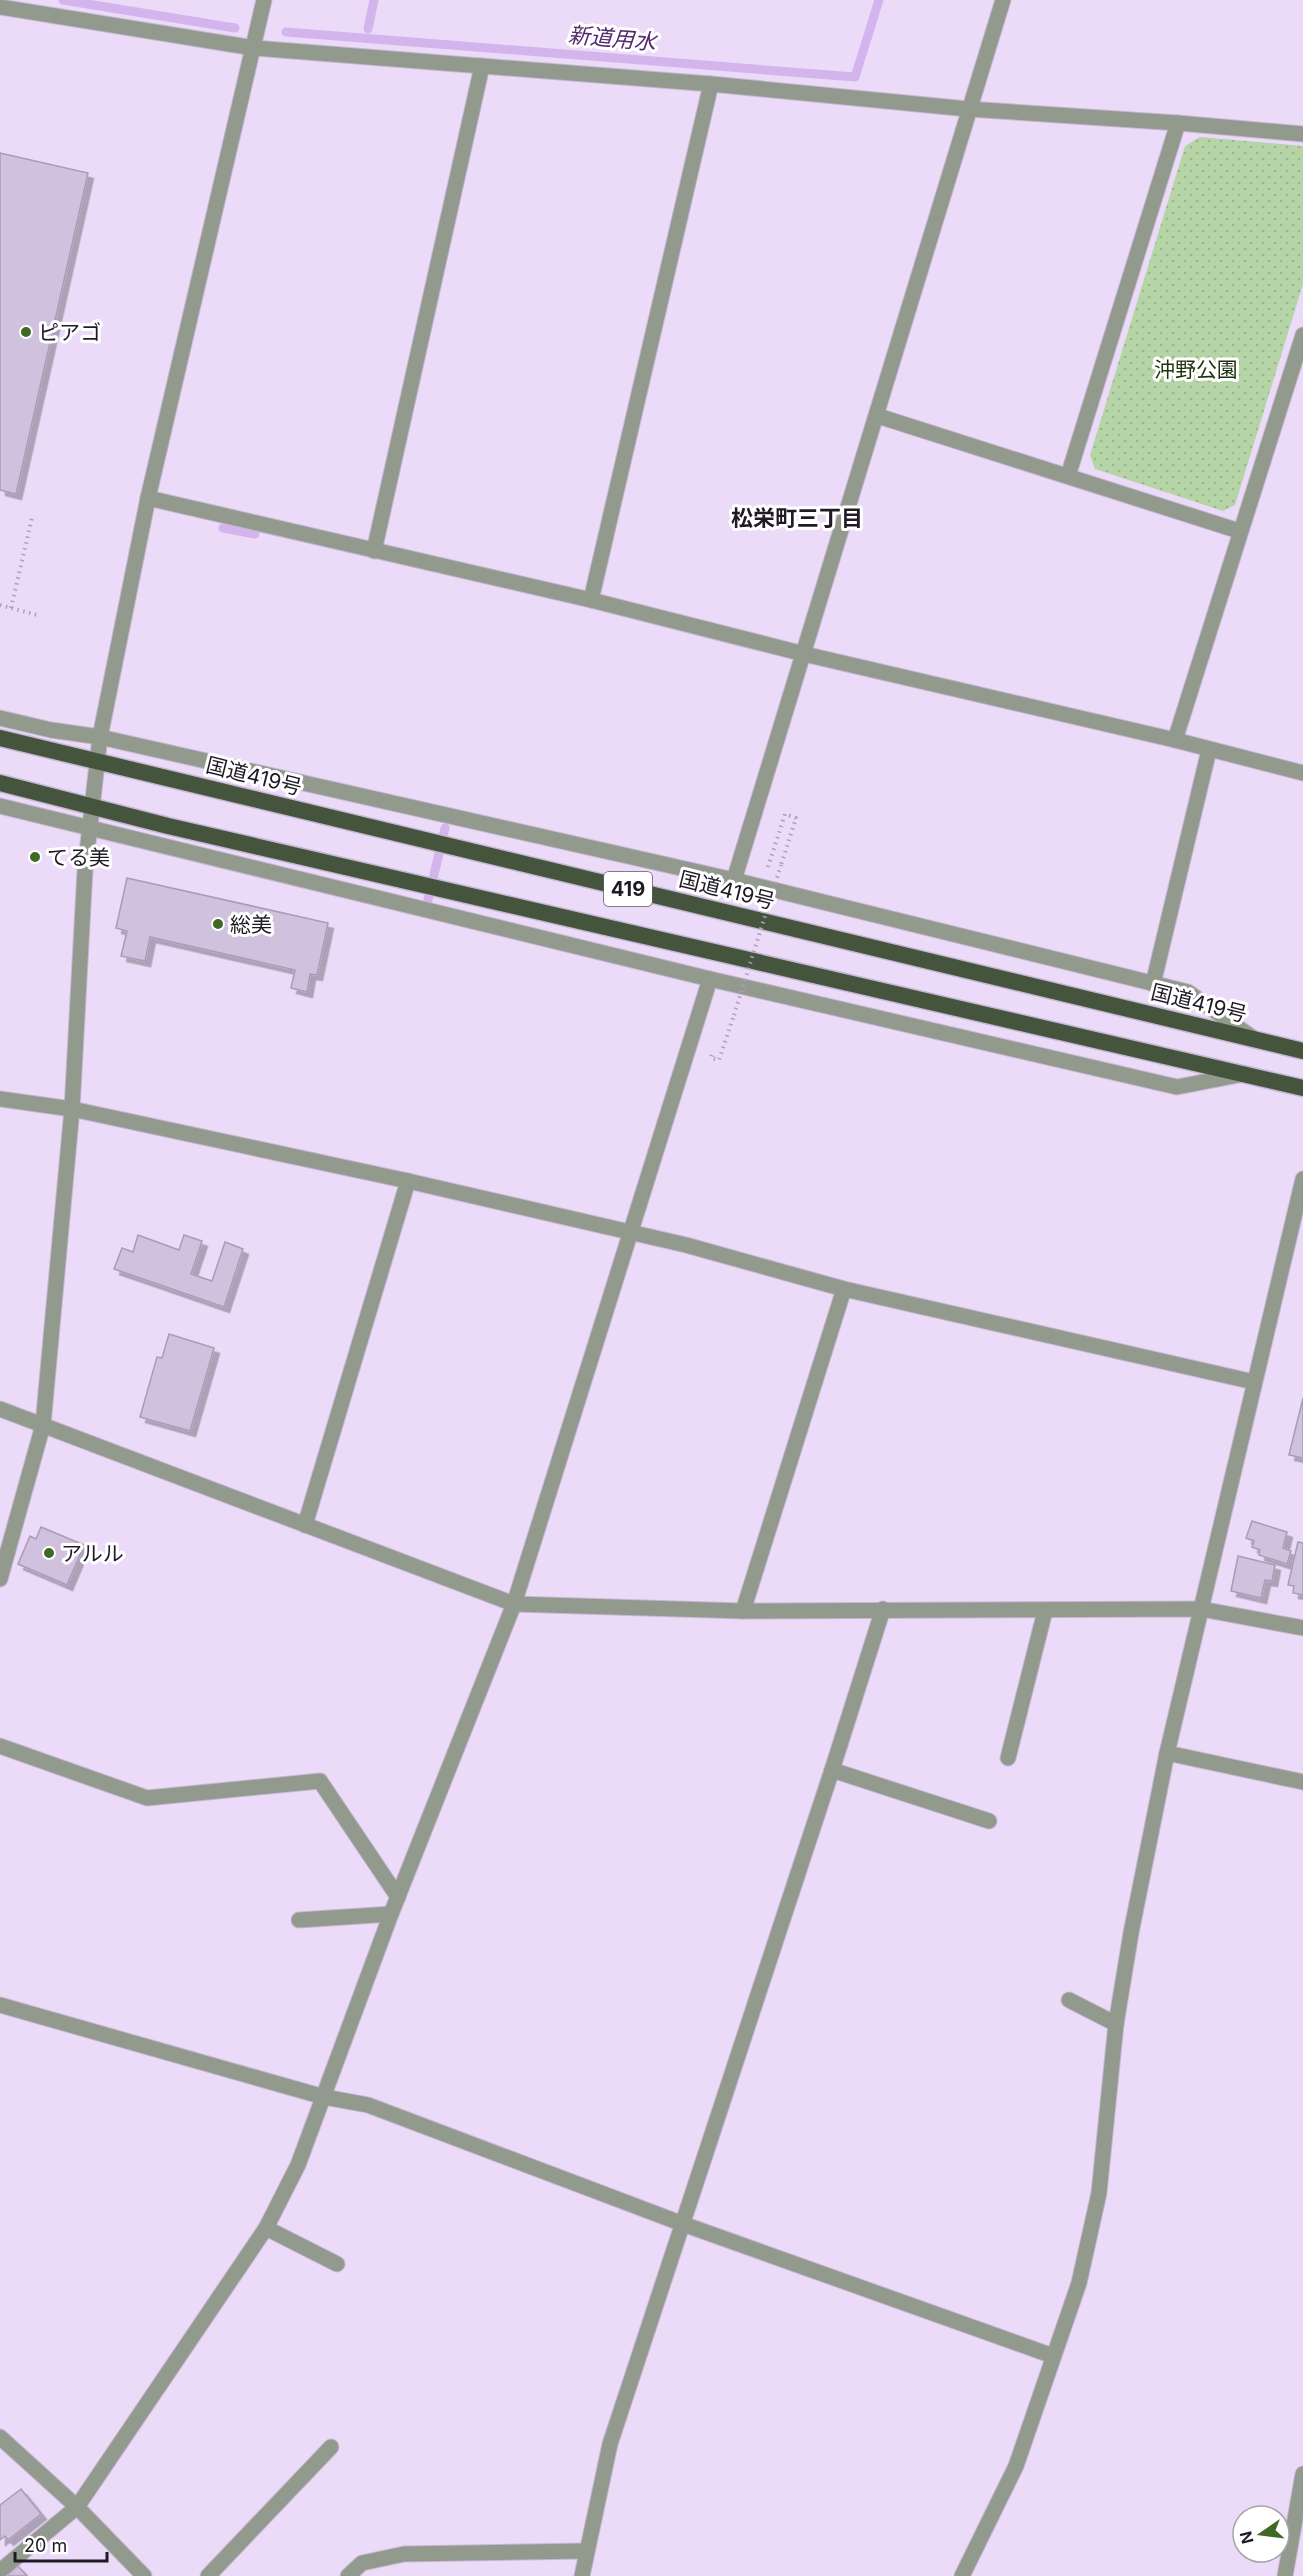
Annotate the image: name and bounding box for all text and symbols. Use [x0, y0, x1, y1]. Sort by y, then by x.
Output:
water label: 新道用水 [567, 21, 659, 55]
place label: ピアゴ [38, 320, 101, 345]
marker: ピアゴ [19, 325, 33, 339]
park label: 沖野公園 [1154, 357, 1238, 382]
district label: 松栄町三丁目 [731, 505, 863, 531]
street label: 国道419号 [204, 752, 304, 800]
place label: てる美 [47, 845, 110, 870]
marker: てる美 [28, 850, 42, 864]
street label: 国道419号 [677, 866, 777, 914]
road number: 419 [604, 872, 652, 906]
place label: 総美 [230, 912, 272, 937]
marker: 総美 [211, 917, 225, 931]
street label: 国道419号 [1149, 979, 1249, 1027]
place label: アルル [61, 1541, 124, 1566]
marker: アルル [42, 1546, 56, 1560]
north arrow [1231, 2504, 1291, 2564]
scale bar [15, 2525, 106, 2563]
text: N [1235, 2529, 1258, 2546]
text: 20 m [24, 2535, 67, 2556]

